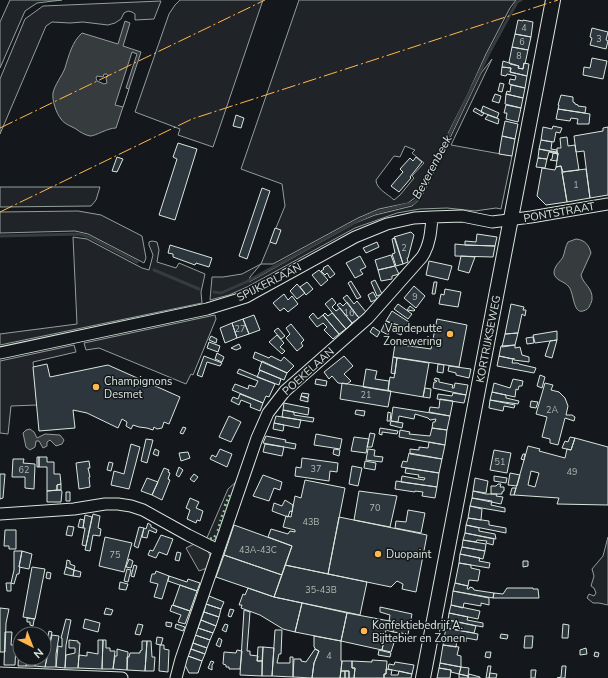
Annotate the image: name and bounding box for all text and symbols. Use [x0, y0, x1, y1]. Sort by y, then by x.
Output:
house number: 4 [521, 22, 527, 34]
house number: 3 [596, 33, 602, 45]
house number: 6 [519, 36, 525, 48]
house number: 8 [516, 50, 522, 62]
water label: Beverenbeek [408, 131, 456, 202]
house number: 1 [573, 179, 579, 191]
street label: PONTSTRAAT [522, 199, 596, 226]
house number: 2 [401, 242, 407, 254]
street label: SPIJKERLAAN [234, 260, 304, 305]
house number: 9 [412, 291, 418, 303]
street label: KORTRIJKSEWEG [473, 294, 504, 384]
house number: 16 [344, 307, 354, 319]
place label: Vandeputte Zonewering [383, 321, 442, 349]
house number: 27 [235, 323, 245, 335]
marker: Vandeputte Zonewering [445, 329, 455, 339]
street label: POEKELAAN [279, 344, 337, 399]
place label: Champignons Desmet [104, 374, 172, 402]
marker: Champignons Desmet [91, 382, 101, 392]
house number: 21 [361, 389, 371, 401]
house number: 2A [546, 404, 558, 416]
house number: 51 [495, 456, 505, 468]
house number: 37 [311, 463, 321, 475]
house number: 62 [19, 464, 29, 476]
house number: 49 [567, 466, 577, 478]
house number: 70 [370, 502, 380, 514]
house number: 43B [303, 516, 319, 528]
house number: 43A-43C [239, 544, 277, 556]
place label: Duopaint [386, 547, 431, 562]
house number: 75 [110, 549, 120, 561]
marker: Duopaint [373, 549, 383, 559]
house number: 35-43B [305, 584, 337, 596]
place label: Konfektiebedrijf A. Bijttebier en Zonen [372, 618, 465, 646]
north arrow [12, 626, 52, 666]
marker: Konfektiebedrijf A. Bijttebier en Zonen [359, 626, 369, 636]
text: N [30, 645, 46, 661]
house number: 4 [326, 650, 332, 662]

